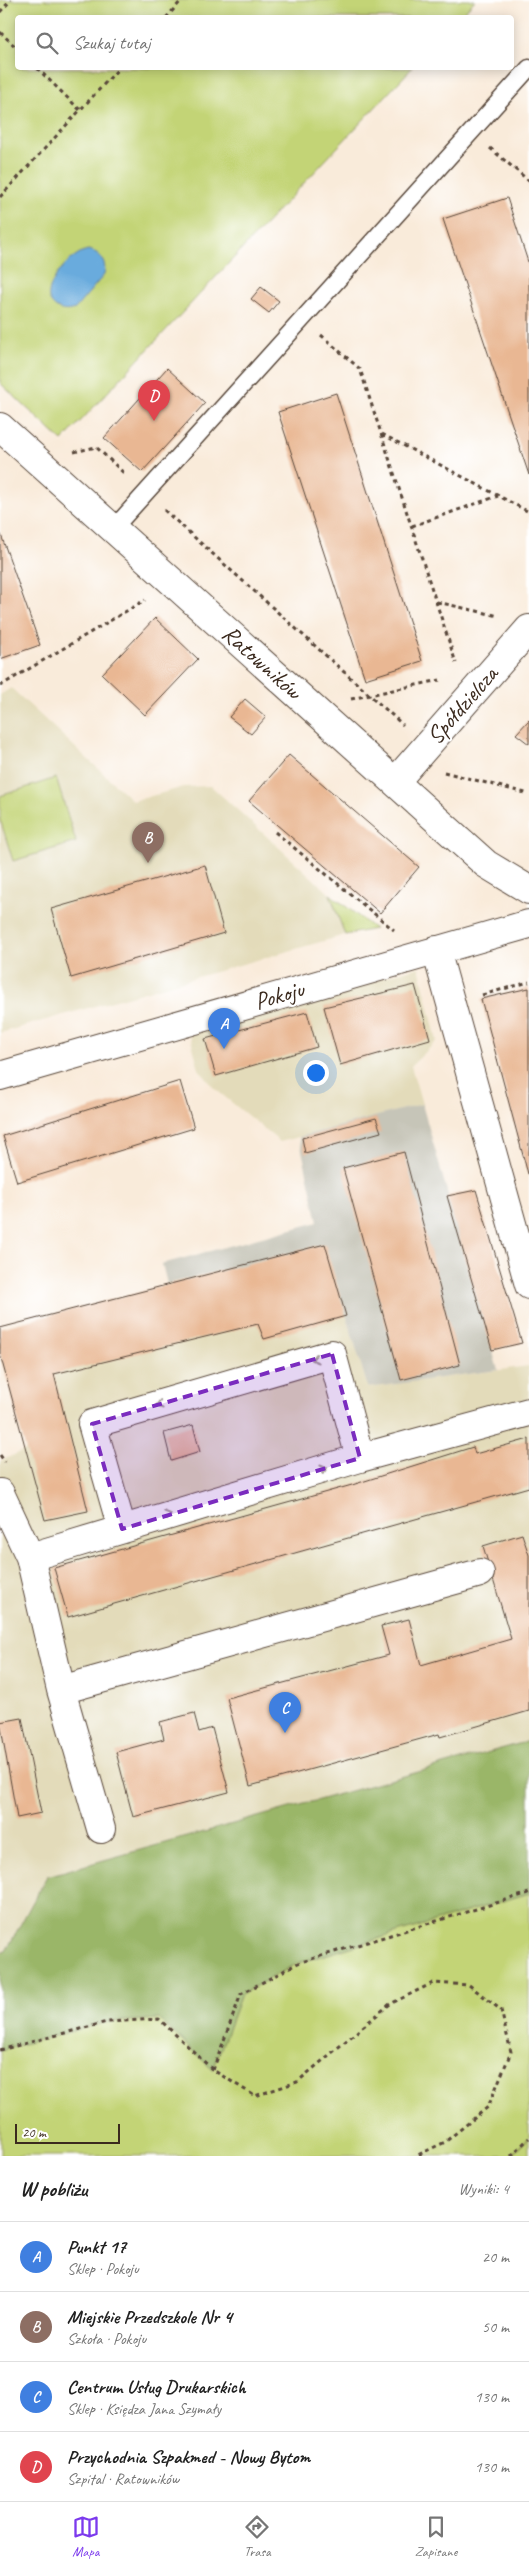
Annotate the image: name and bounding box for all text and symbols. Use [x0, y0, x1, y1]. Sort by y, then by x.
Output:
search box [15, 15, 514, 70]
icon: search [33, 29, 61, 57]
text: Szukaj tutaj [73, 31, 150, 55]
pin: D [138, 380, 170, 421]
street label: Ratowników [216, 618, 309, 707]
street label: Spółdzielcza [420, 658, 506, 750]
pin: B [132, 822, 164, 863]
street label: Pokoju [251, 973, 309, 1016]
pin: A [208, 1008, 240, 1049]
your location [303, 1060, 329, 1086]
one-way arrow [311, 1353, 319, 1363]
one-way arrow [155, 1399, 163, 1409]
one-way arrow [320, 1464, 328, 1474]
one-way arrow [164, 1510, 172, 1520]
pin: C [269, 1692, 301, 1733]
scale bar [15, 2121, 120, 2144]
text: 20 m [22, 2124, 46, 2141]
text: W pobliżu [20, 2176, 87, 2202]
text: Wyniki: 4 [458, 2179, 509, 2199]
text: Punkt 17 [67, 2235, 126, 2259]
text: A [32, 2247, 40, 2267]
text: 20 m [482, 2247, 509, 2267]
text: Sklep · Pokoju [67, 2259, 139, 2279]
text: Miejskie Przedszkole Nr 4 [67, 2305, 232, 2329]
text: B [32, 2317, 40, 2337]
text: 50 m [482, 2317, 509, 2337]
text: Szkoła · Pokoju [67, 2329, 146, 2349]
text: Centrum Usług Drukarskich [67, 2375, 245, 2399]
text: C [32, 2387, 40, 2407]
text: 130 m [475, 2387, 509, 2407]
text: Sklep · Księdza Jana Szymały [67, 2399, 221, 2419]
text: Przychodnia Szpakmed - Nowy Bytom [67, 2445, 310, 2469]
text: D [31, 2457, 41, 2477]
text: 130 m [475, 2457, 509, 2477]
text: Szpital · Ratowników [67, 2469, 179, 2489]
tab: Mapa [72, 2513, 100, 2560]
tab: Trasa [243, 2513, 271, 2560]
tab: Zapisane [415, 2513, 457, 2560]

